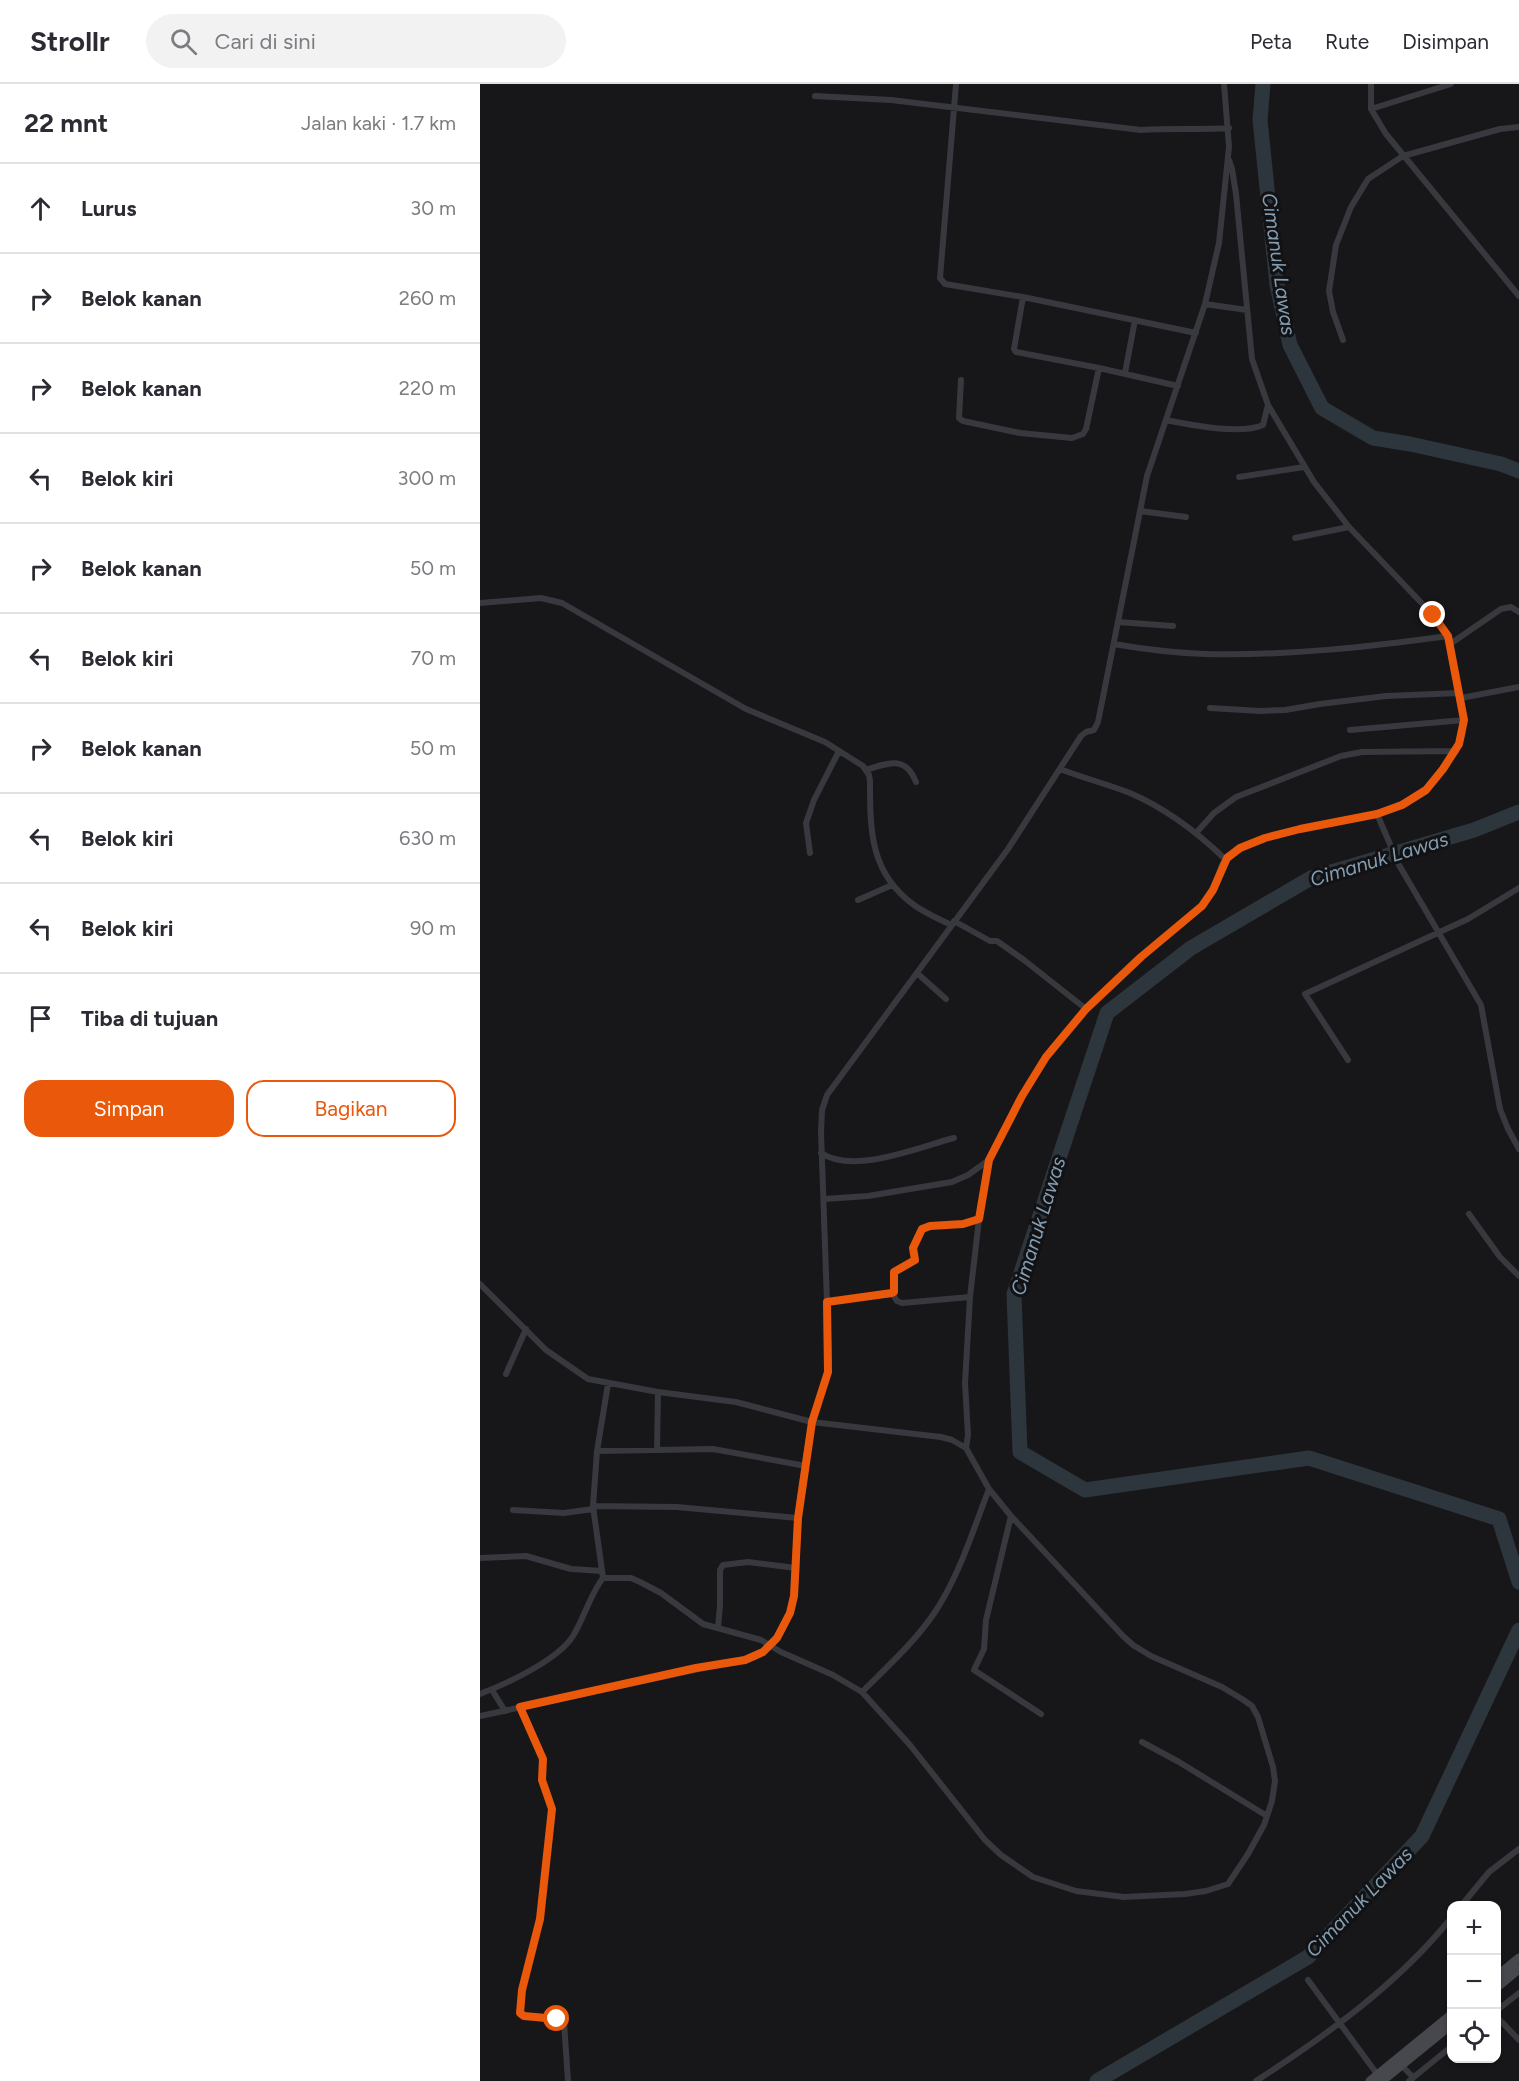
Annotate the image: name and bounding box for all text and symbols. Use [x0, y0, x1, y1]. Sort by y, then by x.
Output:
search box [146, 14, 566, 68]
text: Strollr [30, 24, 110, 58]
icon: search [167, 25, 200, 58]
text: Cari di sini [215, 28, 316, 55]
text: Peta [1250, 29, 1292, 54]
text: Rute [1325, 29, 1369, 54]
text: Disimpan [1402, 29, 1489, 54]
text: 22 mnt [24, 107, 108, 139]
text: Jalan kaki · 1.7 km [301, 111, 456, 135]
water label: Cimanuk Lawas [1257, 191, 1301, 337]
icon: ahead [24, 192, 57, 225]
text: Lurus [81, 195, 136, 222]
text: 30 m [410, 196, 456, 220]
icon: right [24, 282, 57, 315]
text: Belok kanan [81, 285, 202, 312]
text: 260 m [399, 286, 456, 310]
icon: right [24, 372, 57, 405]
text: Belok kanan [81, 375, 202, 402]
text: 220 m [399, 376, 456, 400]
icon: left [24, 462, 57, 495]
text: Belok kiri [81, 465, 174, 492]
text: 300 m [398, 466, 456, 490]
icon: right [24, 552, 57, 585]
text: Belok kanan [81, 555, 202, 582]
text: 50 m [410, 556, 456, 580]
route end [1419, 601, 1445, 627]
icon: left [24, 642, 57, 675]
text: Belok kiri [81, 645, 174, 672]
text: 70 m [410, 646, 456, 670]
icon: right [24, 732, 57, 765]
text: Belok kanan [81, 735, 202, 762]
text: 50 m [410, 736, 456, 760]
icon: left [24, 822, 57, 855]
text: Belok kiri [81, 825, 174, 852]
text: 630 m [399, 826, 456, 850]
water label: Cimanuk Lawas [1307, 826, 1452, 891]
icon: left [24, 912, 57, 945]
text: Belok kiri [81, 915, 174, 942]
text: 90 m [410, 916, 456, 940]
icon: arrive [24, 1002, 57, 1035]
text: Tiba di tujuan [81, 1005, 218, 1032]
button: Simpan [24, 1080, 234, 1137]
button: Bagikan [246, 1080, 456, 1137]
water label: Cimanuk Lawas [1006, 1153, 1071, 1298]
water label: Cimanuk Lawas [1300, 1842, 1418, 1962]
map controls [1447, 1901, 1501, 2063]
button: + [1447, 1901, 1501, 1955]
button: − [1447, 1955, 1501, 2009]
route start [543, 2005, 569, 2031]
button: locate [1447, 2009, 1501, 2063]

